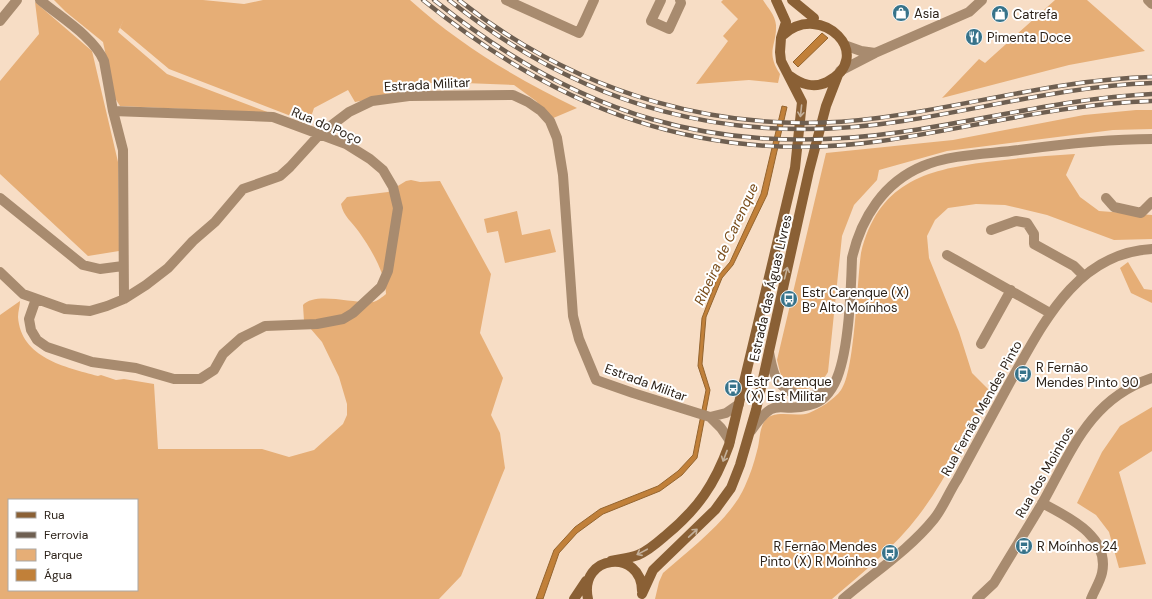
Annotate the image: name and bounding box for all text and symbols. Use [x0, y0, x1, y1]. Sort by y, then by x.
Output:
shop icon: Asia [891, 3, 911, 23]
shop icon: Catrefa [990, 4, 1010, 24]
place label: Asia [914, 5, 939, 22]
place label: Catrefa [1013, 6, 1058, 23]
restaurant icon: Pimenta Doce [964, 27, 984, 47]
place label: Pimenta Doce [987, 29, 1071, 46]
street label: Estrada Militar [383, 74, 471, 95]
street label: Rua do Poço [289, 103, 365, 148]
one-way arrow [797, 104, 805, 117]
water label: Ribeira de Carenque [690, 180, 762, 308]
street label: Estrada das Águas Livres [744, 213, 796, 363]
one-way arrow [783, 267, 790, 280]
place label: Estr Carenque (X) Bº Alto Moínhos [802, 284, 909, 316]
bus stop icon: Estr Carenque (X) Bº Alto Moínhos [779, 289, 799, 309]
street label: Rua Fernão Mendes Pinto [937, 337, 1026, 479]
place label: R Fernão Mendes Pinto 90 [1036, 359, 1139, 391]
street label: Estrada Militar [602, 360, 689, 405]
bus stop icon: R Fernão Mendes Pinto 90 [1013, 364, 1033, 384]
place label: Estr Carenque (X) Est Militar [746, 373, 832, 405]
bus stop icon: Estr Carenque (X) Est Militar [723, 378, 743, 398]
street label: Rua dos Moinhos [1011, 424, 1077, 521]
one-way arrow [721, 450, 729, 462]
legend [8, 499, 138, 591]
text: Rua [44, 507, 65, 523]
text: Ferrovia [44, 527, 88, 543]
one-way arrow [688, 528, 698, 537]
bus stop icon: R Moínhos 24 [1014, 536, 1034, 556]
place label: R Fernão Mendes Pinto (X) R Moínhos [760, 538, 877, 570]
place label: R Moínhos 24 [1037, 538, 1118, 555]
bus stop icon: R Fernão Mendes Pinto (X) R Moínhos [880, 543, 900, 563]
text: Parque [44, 547, 83, 563]
one-way arrow [636, 549, 648, 557]
text: Água [44, 567, 72, 583]

